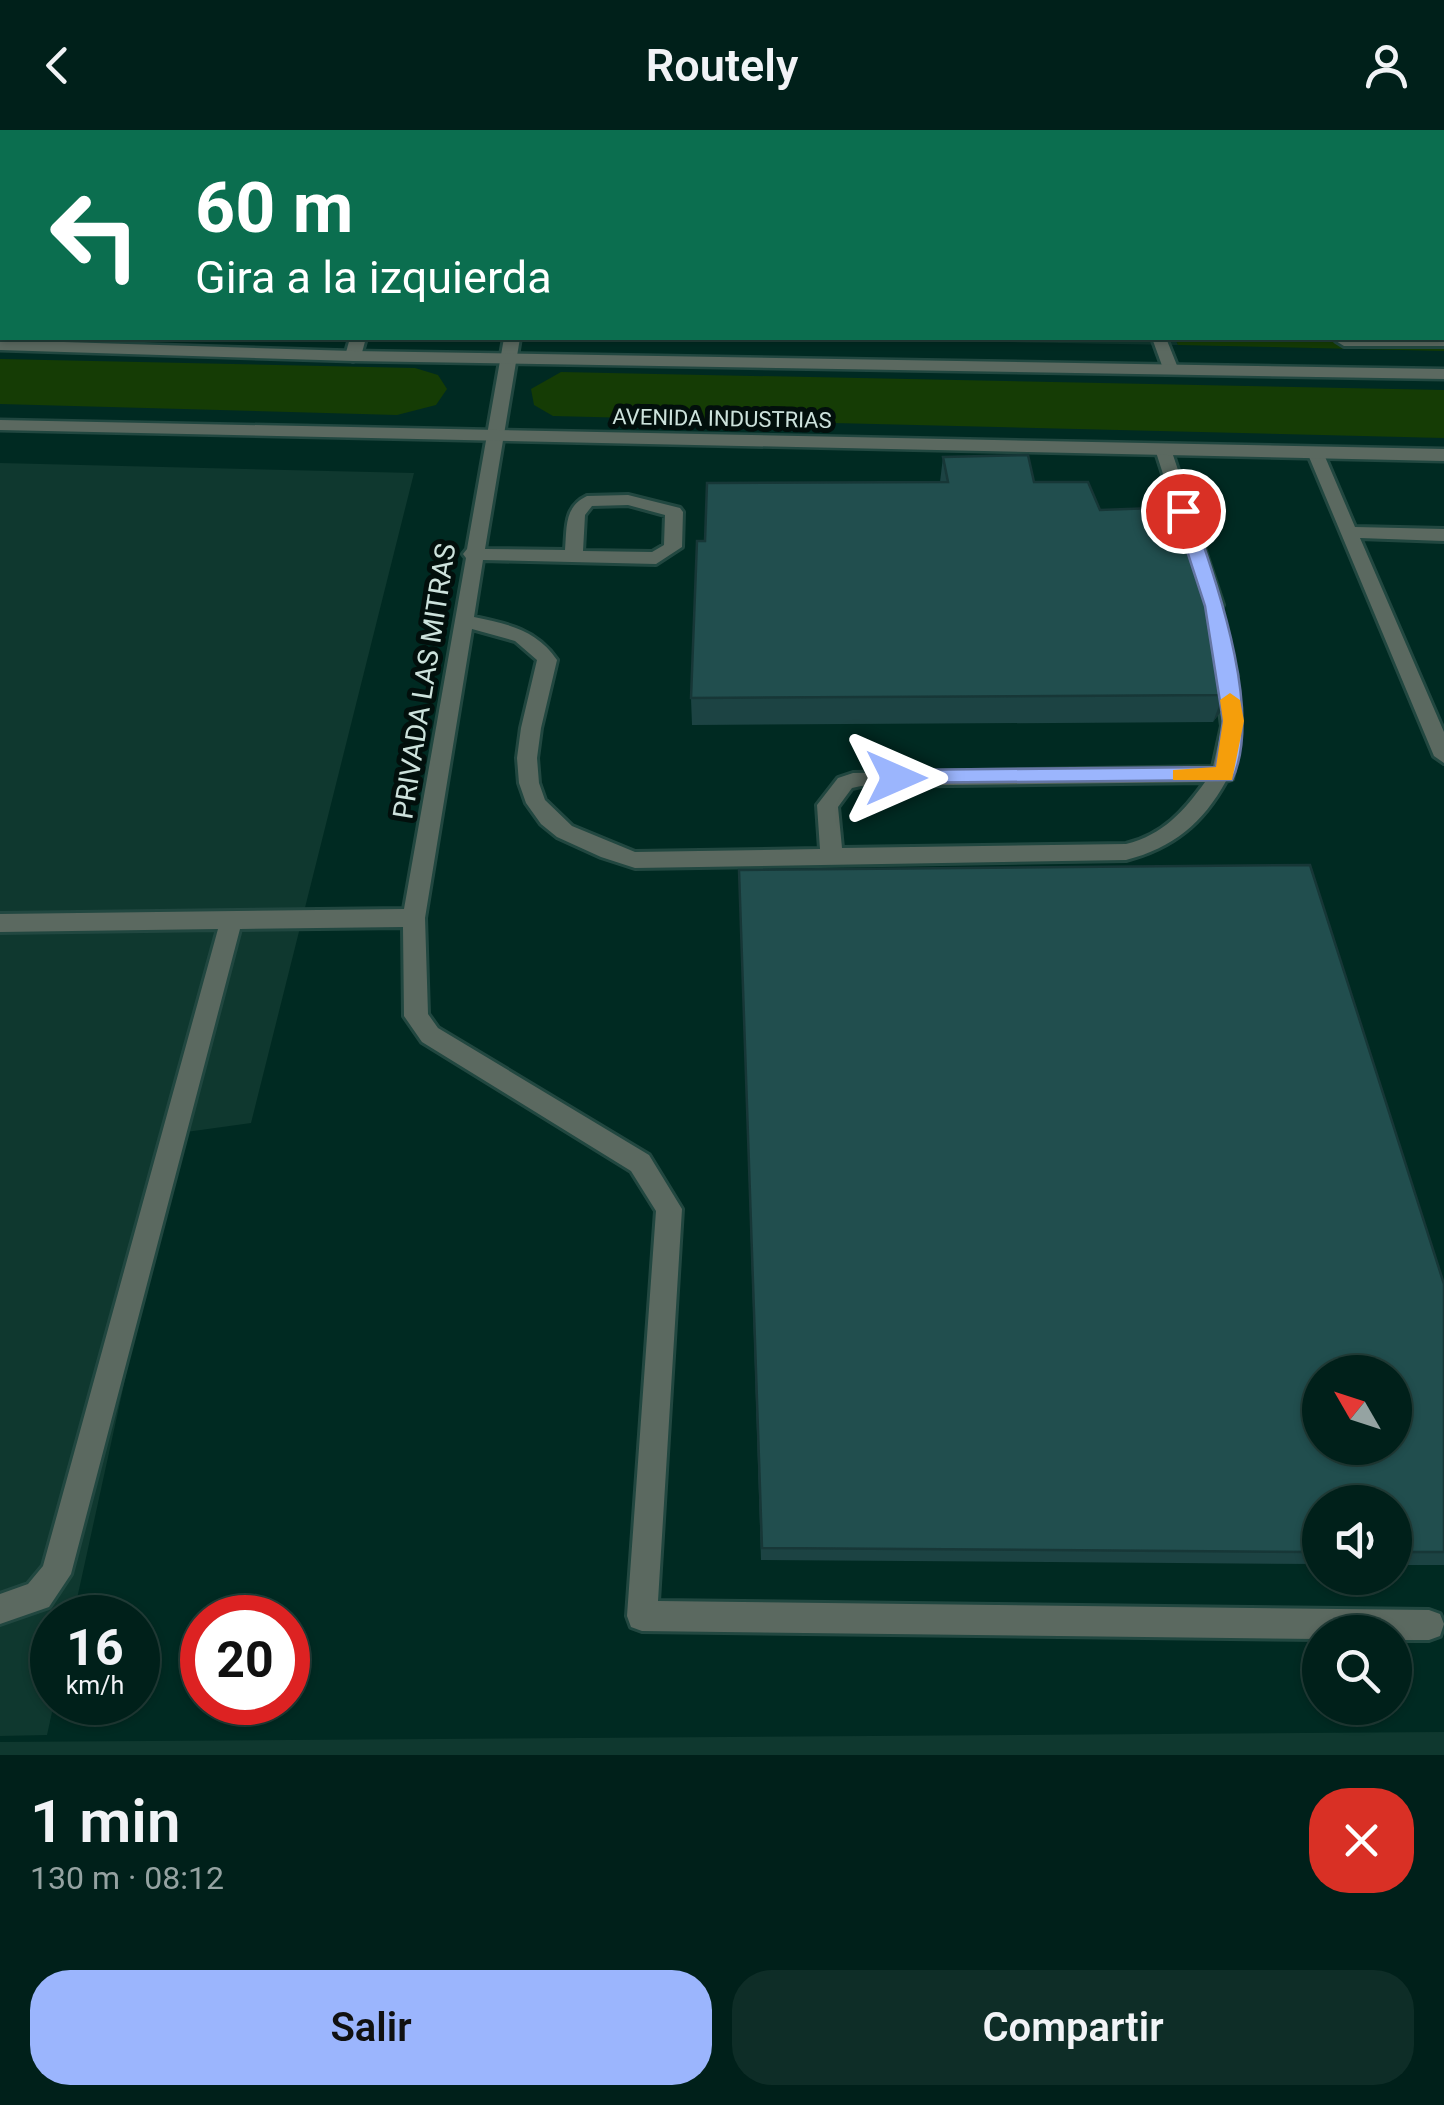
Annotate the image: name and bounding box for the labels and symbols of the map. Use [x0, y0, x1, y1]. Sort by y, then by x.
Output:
street label: AVENIDA INDUSTRIAS [612, 404, 832, 433]
pin [1141, 469, 1226, 554]
street label: PRIVADA LAS MITRAS [386, 541, 463, 821]
position arrow [844, 726, 948, 830]
north arrow [1302, 1355, 1412, 1465]
speed limit sign: 20 [180, 1595, 310, 1725]

